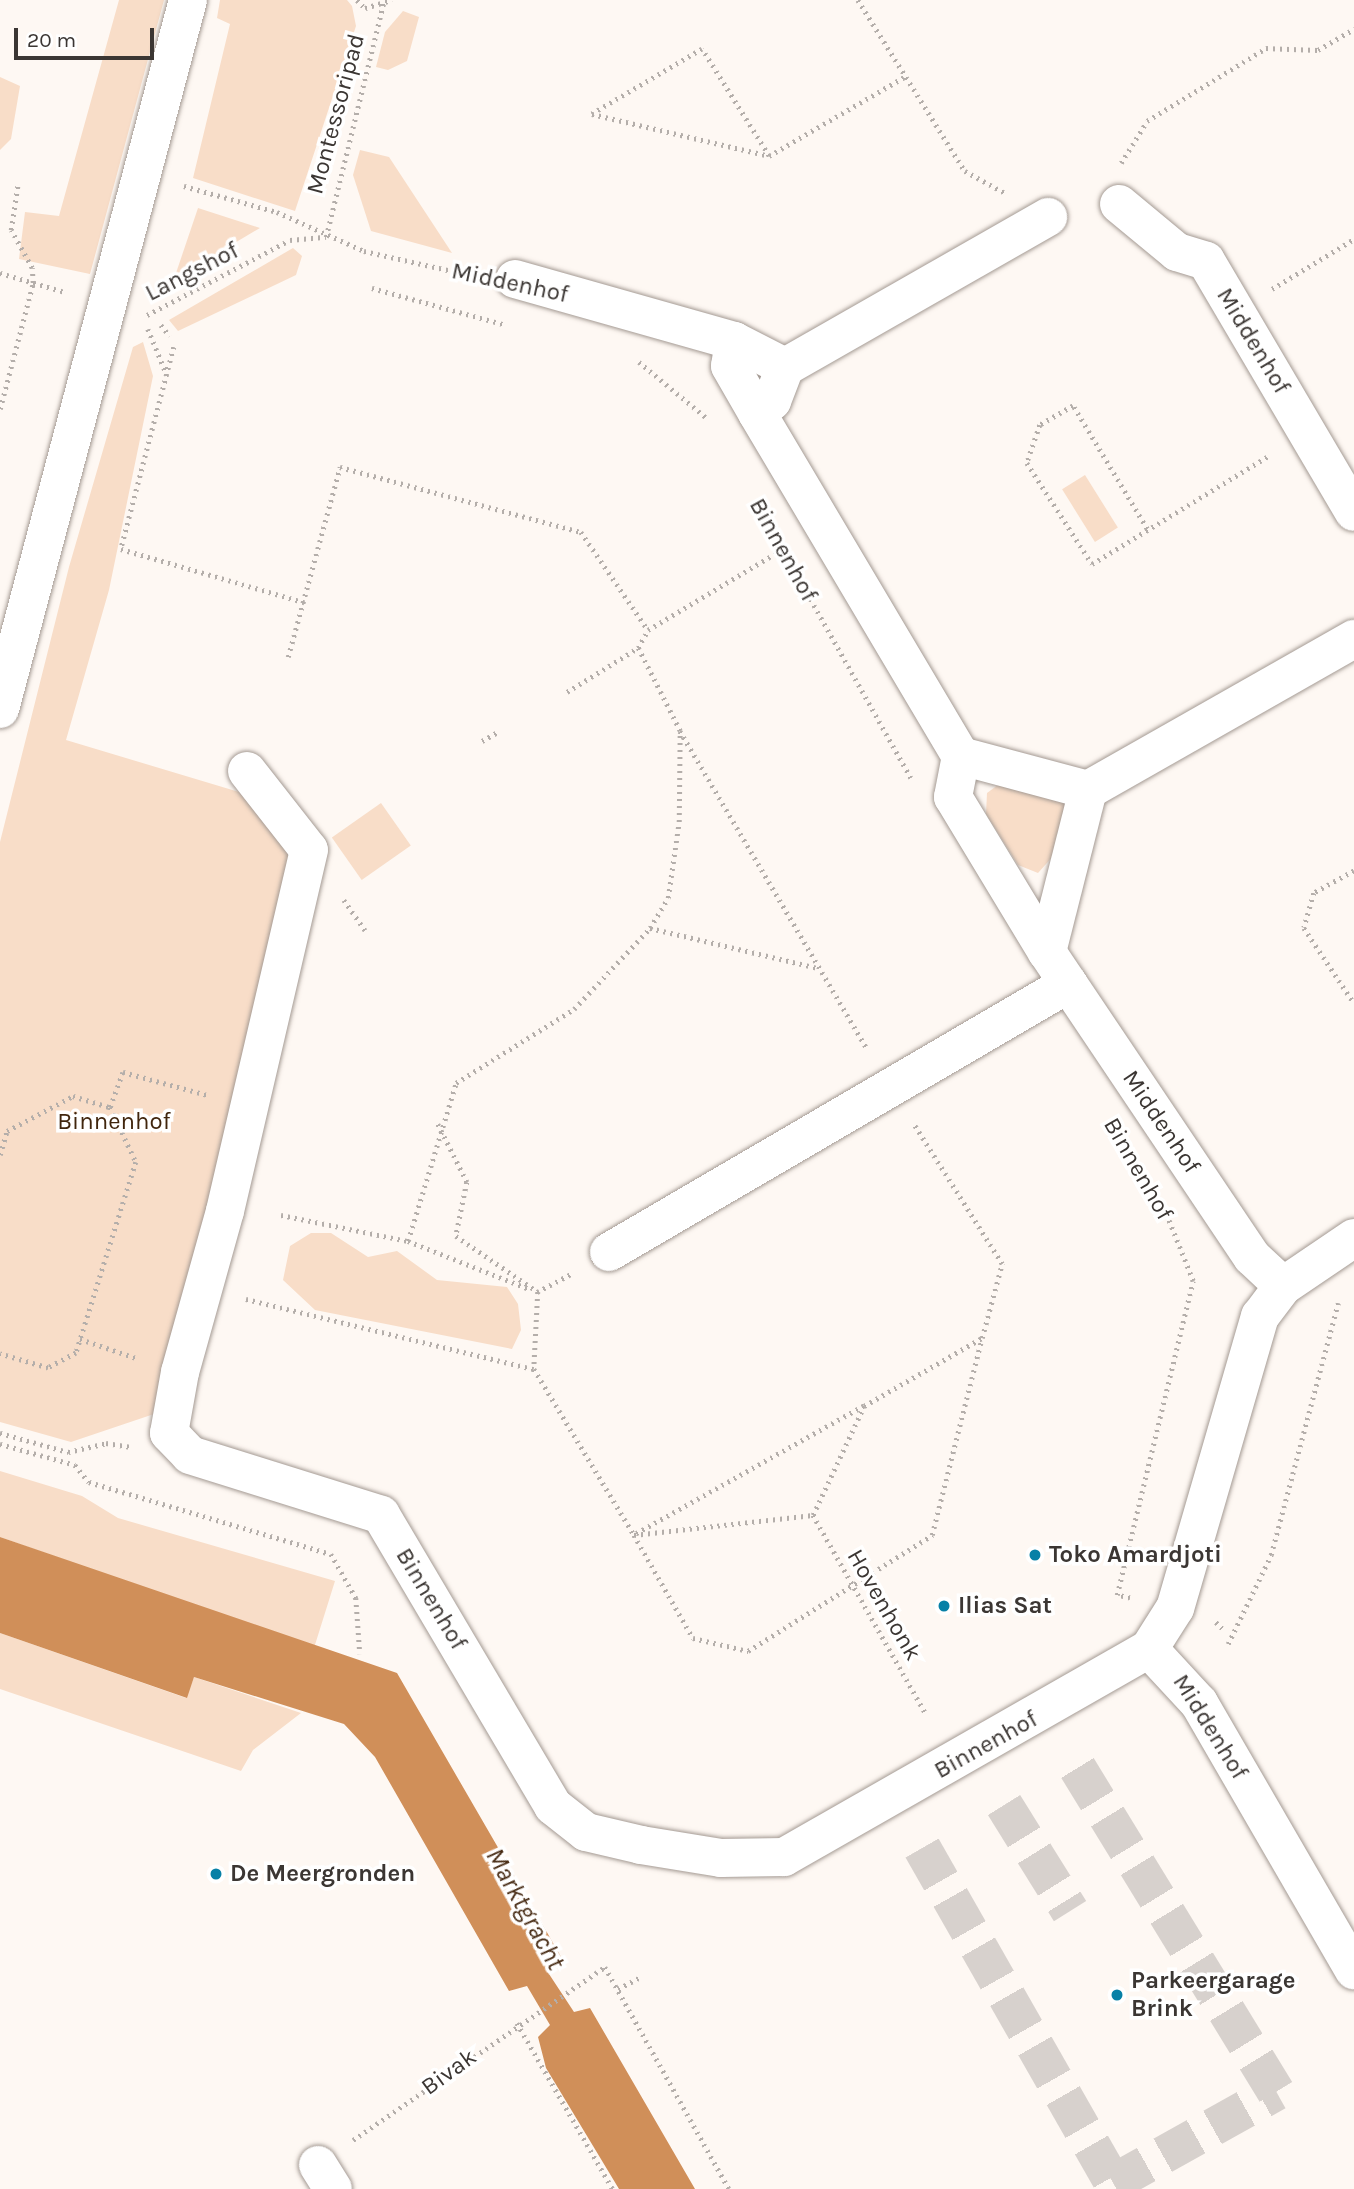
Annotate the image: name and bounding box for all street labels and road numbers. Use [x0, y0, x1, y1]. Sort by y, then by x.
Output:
street label: Montessoripad [301, 31, 371, 197]
street label: Langshof [141, 236, 243, 308]
street label: Middenhof [449, 257, 571, 309]
street label: Middenhof [1210, 283, 1296, 399]
street label: Binnenhof [743, 493, 823, 607]
street label: Middenhof [1116, 1065, 1206, 1179]
street label: Binnenhof [1097, 1113, 1179, 1225]
street label: Binnenhof [389, 1543, 473, 1655]
street label: Hovenhonk [841, 1544, 927, 1666]
street label: Middenhof [1166, 1669, 1254, 1785]
street label: Binnenhof [929, 1705, 1043, 1785]
street label: Bivak [416, 2042, 482, 2102]

